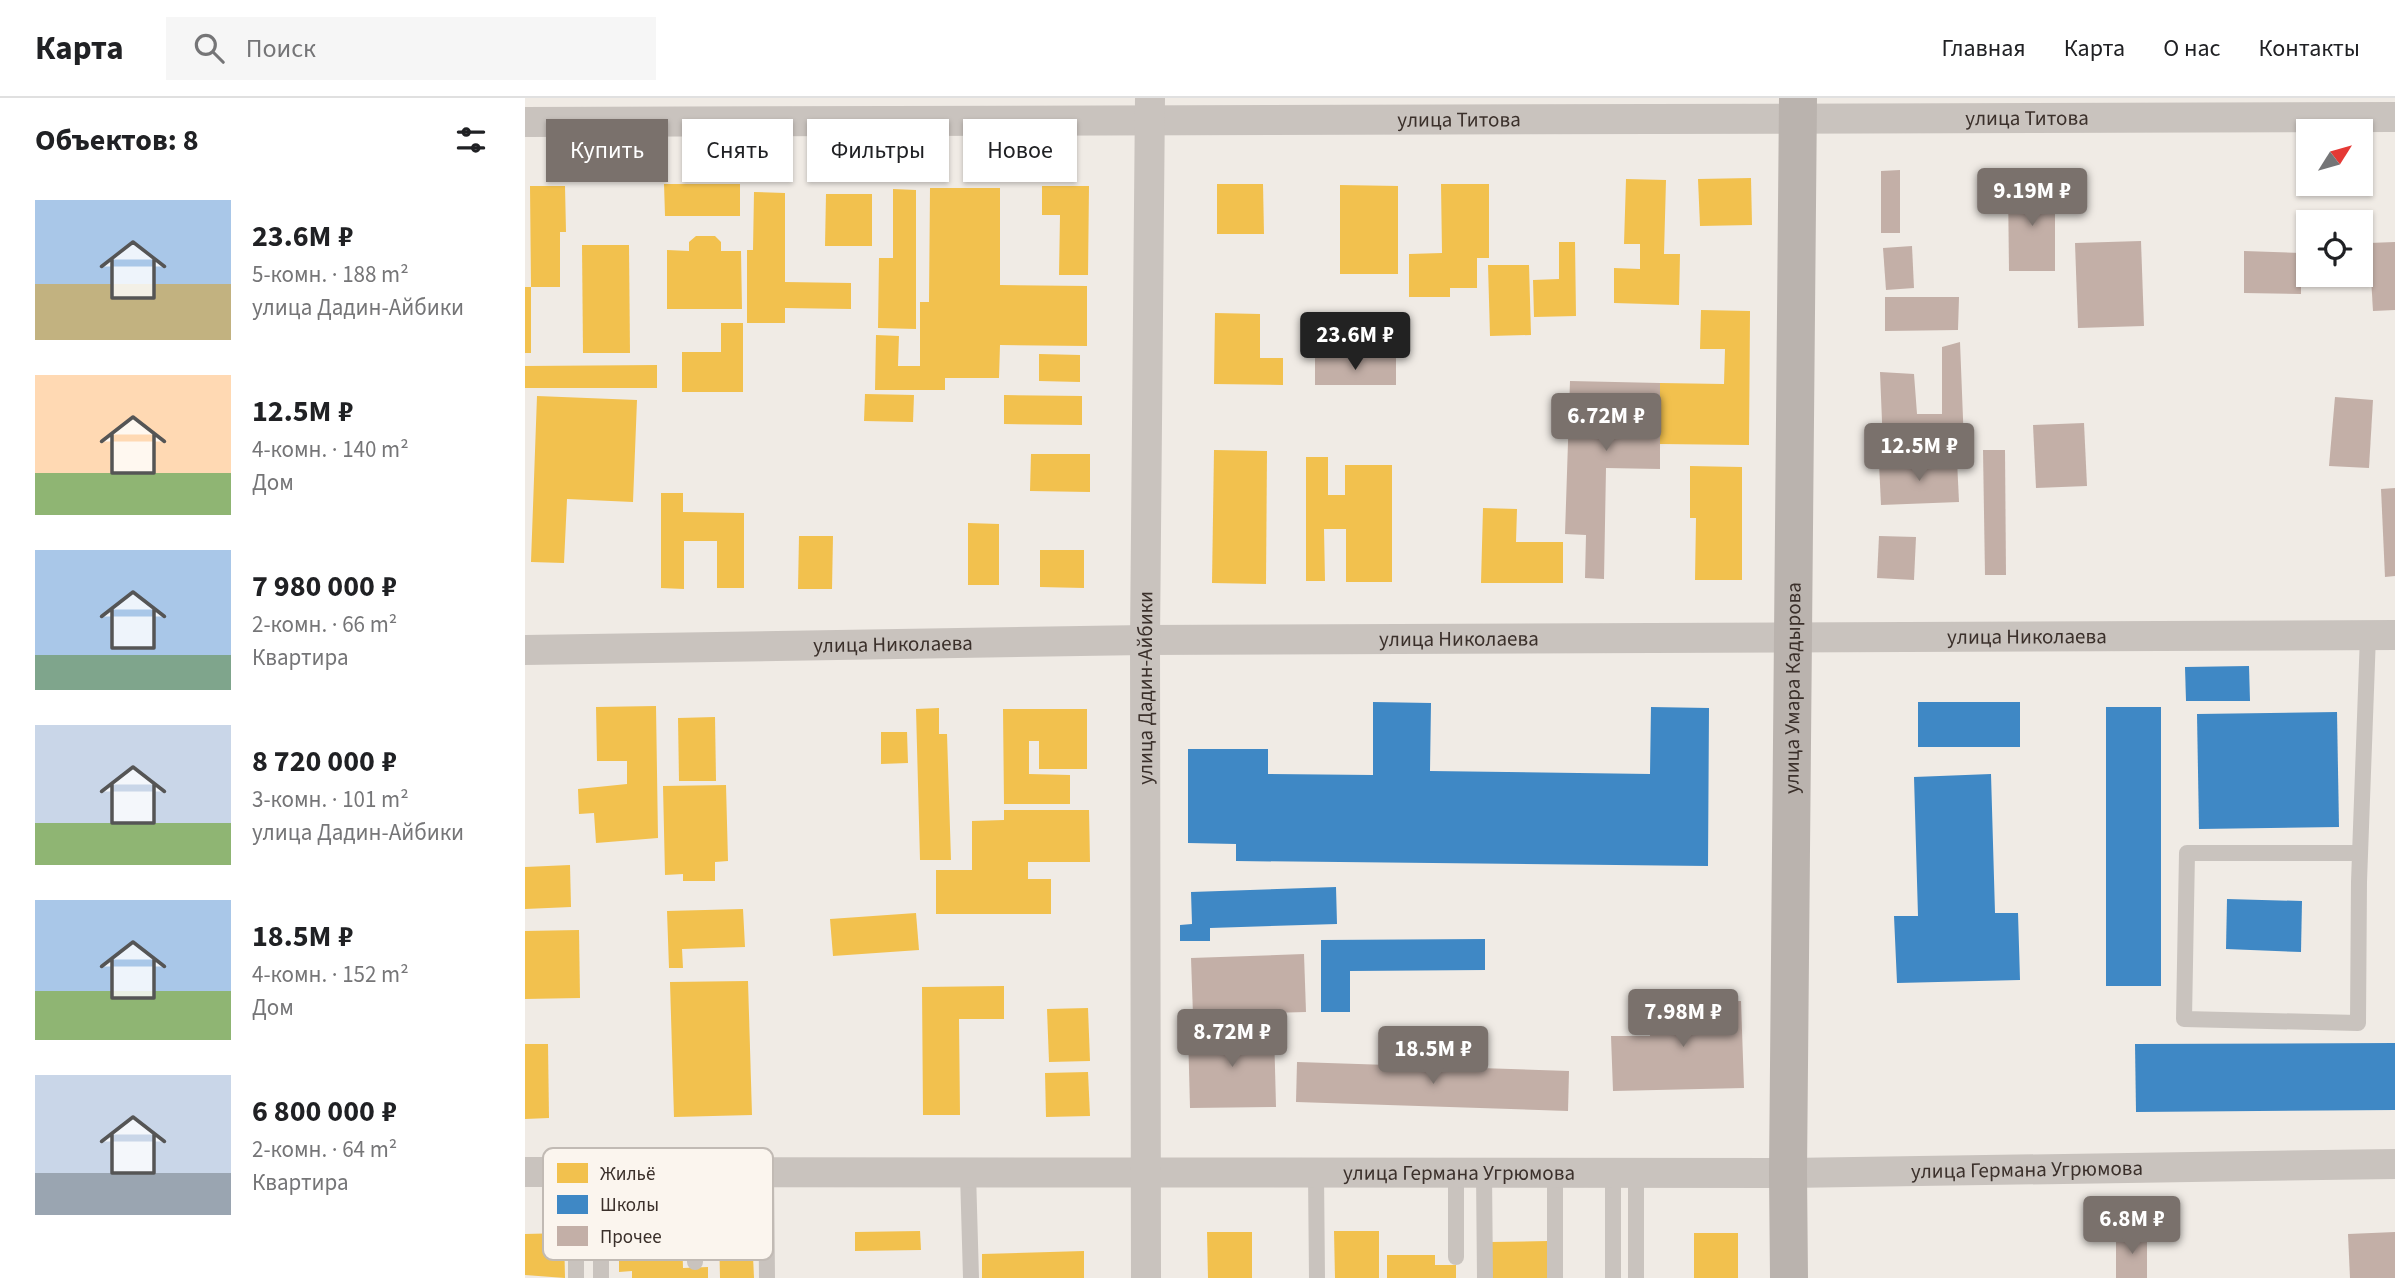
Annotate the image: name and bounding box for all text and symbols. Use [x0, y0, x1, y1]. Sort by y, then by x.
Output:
search box [166, 17, 656, 80]
text: Карта [35, 25, 124, 72]
icon: search [190, 29, 228, 67]
text: Поиск [246, 30, 316, 67]
text: Главная [1941, 31, 2026, 66]
text: Карта [2064, 31, 2125, 66]
text: О нас [2163, 31, 2220, 66]
text: Контакты [2258, 31, 2360, 66]
street label: улица Титова [1965, 103, 2089, 133]
street label: улица Титова [1397, 104, 1521, 135]
text: Объектов: 8 [35, 119, 199, 162]
chip: Купить [546, 119, 668, 182]
chip: Снять [682, 119, 793, 182]
chip: Фильтры [807, 119, 949, 182]
chip: Новое [963, 119, 1077, 182]
north arrow [2296, 119, 2373, 196]
map controls [2296, 119, 2373, 287]
icon: filters [452, 121, 490, 159]
pin: 9.19M ₽ [1967, 169, 2097, 228]
text: 9.19M ₽ [1993, 174, 2071, 207]
button: locate [2296, 210, 2373, 287]
text: 23.6M ₽ [252, 215, 353, 258]
icon: home [91, 228, 175, 312]
text: 5-комн. · 188 m² [252, 258, 409, 291]
text: улица Дадин-Айбики [252, 291, 464, 324]
pin: 23.6M ₽ [1290, 313, 1420, 372]
text: 23.6M ₽ [1316, 318, 1394, 351]
text: 12.5M ₽ [252, 390, 353, 433]
pin: 6.72M ₽ [1541, 394, 1671, 453]
text: 6.72M ₽ [1567, 399, 1645, 432]
icon: home [91, 403, 175, 487]
pin: 12.5M ₽ [1854, 424, 1984, 483]
text: 12.5M ₽ [1880, 429, 1958, 462]
text: 4-комн. · 140 m² [252, 433, 409, 466]
text: Дом [252, 466, 294, 499]
text: 7 980 000 ₽ [252, 565, 397, 608]
icon: home [91, 578, 175, 662]
street label: улица Умара Кадырова [1777, 582, 1808, 794]
street label: улица Дадин-Айбики [1130, 591, 1160, 785]
text: 2-комн. · 66 m² [252, 608, 397, 641]
street label: улица Николаева [1947, 621, 2107, 652]
street label: улица Николаева [1379, 623, 1539, 654]
street label: улица Николаева [813, 628, 973, 660]
text: Квартира [252, 641, 349, 674]
text: 8 720 000 ₽ [252, 740, 397, 783]
icon: home [91, 753, 175, 837]
text: 3-комн. · 101 m² [252, 783, 409, 816]
text: улица Дадин-Айбики [252, 816, 464, 849]
text: 18.5M ₽ [252, 915, 353, 958]
icon: home [91, 928, 175, 1012]
text: 4-комн. · 152 m² [252, 958, 409, 991]
pin: 7.98M ₽ [1618, 990, 1748, 1049]
text: Дом [252, 991, 294, 1024]
text: 7.98M ₽ [1644, 995, 1722, 1028]
pin: 8.72M ₽ [1167, 1010, 1297, 1069]
text: 8.72M ₽ [1193, 1015, 1271, 1048]
pin: 18.5M ₽ [1368, 1026, 1498, 1086]
text: 18.5M ₽ [1394, 1032, 1472, 1065]
text: 6 800 000 ₽ [252, 1090, 397, 1133]
icon: home [91, 1103, 175, 1187]
text: 2-комн. · 64 m² [252, 1133, 397, 1166]
legend [543, 1148, 773, 1260]
street label: улица Германа Угрюмова [1911, 1153, 2143, 1186]
street label: улица Германа Угрюмова [1343, 1158, 1575, 1188]
text: Жильё [600, 1161, 655, 1188]
text: Квартира [252, 1166, 349, 1199]
text: Школы [600, 1192, 659, 1219]
pin: 6.8M ₽ [2075, 1196, 2189, 1256]
text: 6.8M ₽ [2099, 1202, 2165, 1235]
text: Прочее [600, 1224, 662, 1251]

